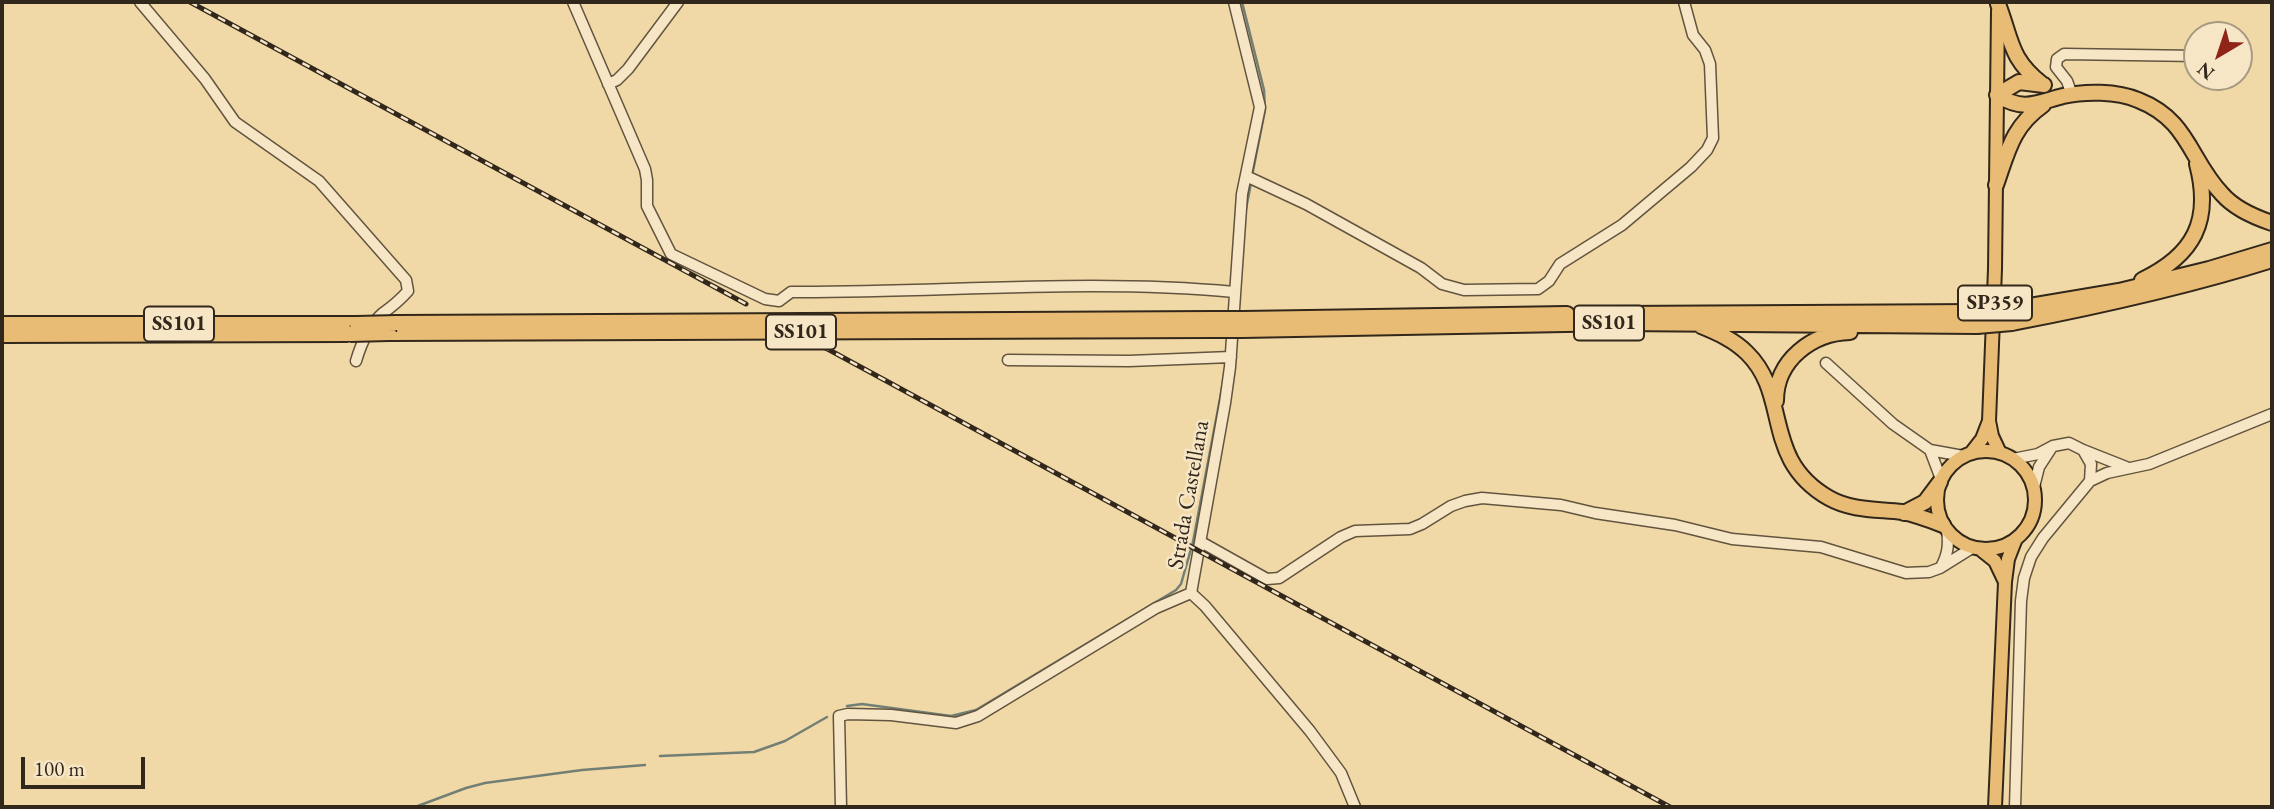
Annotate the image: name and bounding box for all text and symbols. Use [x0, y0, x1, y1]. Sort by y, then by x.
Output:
north arrow [2183, 21, 2253, 91]
text: N [2192, 57, 2220, 86]
road number: SP359 [1958, 286, 2032, 320]
road number: SS101 [144, 306, 214, 342]
road number: SS101 [1574, 306, 1644, 340]
road number: SS101 [766, 314, 836, 350]
street label: Strada Castellana [1162, 418, 1216, 572]
scale bar [24, 742, 149, 786]
text: 100 m [34, 755, 85, 782]

